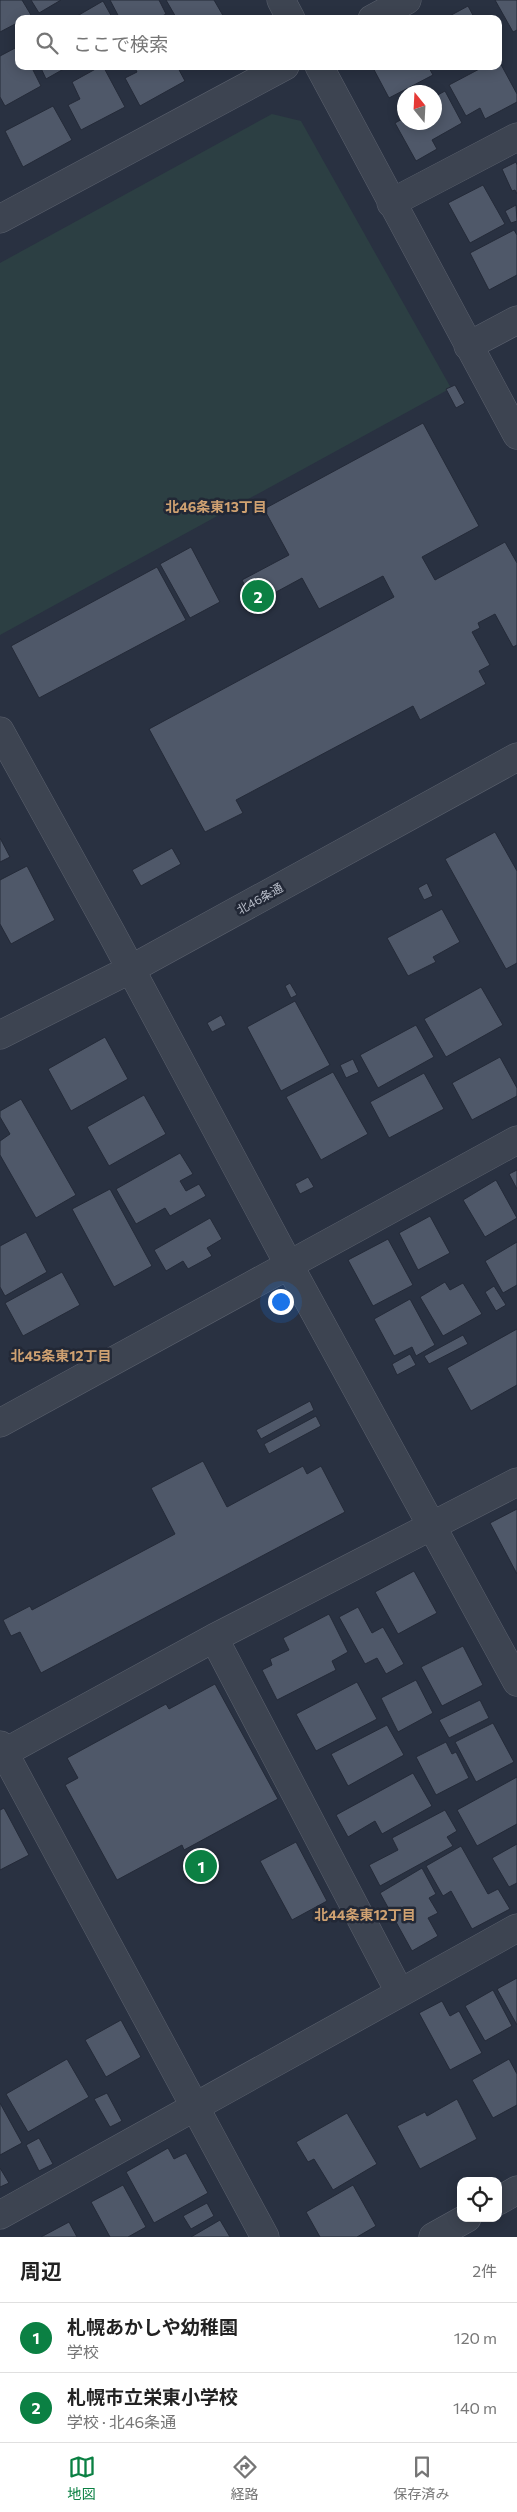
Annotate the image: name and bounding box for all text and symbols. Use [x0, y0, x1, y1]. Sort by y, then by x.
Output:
search box [15, 15, 502, 70]
icon: search [33, 29, 61, 57]
text: ここで検索 [73, 32, 168, 55]
north arrow [397, 85, 442, 130]
district label: 北46条東13丁目 [165, 498, 267, 515]
pin: 2 [242, 577, 274, 615]
street label: 北46条通 [234, 880, 285, 916]
your location [268, 1289, 294, 1315]
district label: 北45条東12丁目 [10, 1347, 112, 1364]
pin: 1 [185, 1847, 217, 1885]
district label: 北44条東12丁目 [314, 1906, 416, 1923]
map controls [457, 2177, 502, 2222]
button: locate [457, 2177, 502, 2222]
text: 周辺 [20, 2258, 62, 2283]
text: 2件 [472, 2261, 497, 2280]
text: 札幌あかしや幼稚園 [67, 2315, 238, 2338]
text: 1 [32, 2328, 40, 2347]
text: 120 m [454, 2328, 497, 2347]
text: 学校 [67, 2342, 99, 2361]
text: 札幌市立栄東小学校 [67, 2385, 238, 2408]
text: 2 [31, 2398, 41, 2417]
text: 140 m [453, 2398, 497, 2417]
text: 学校 · 北46条通 [67, 2412, 176, 2431]
tab: 地図 [68, 2453, 96, 2503]
tab: 経路 [231, 2453, 259, 2503]
tab: 保存済み [394, 2453, 450, 2503]

